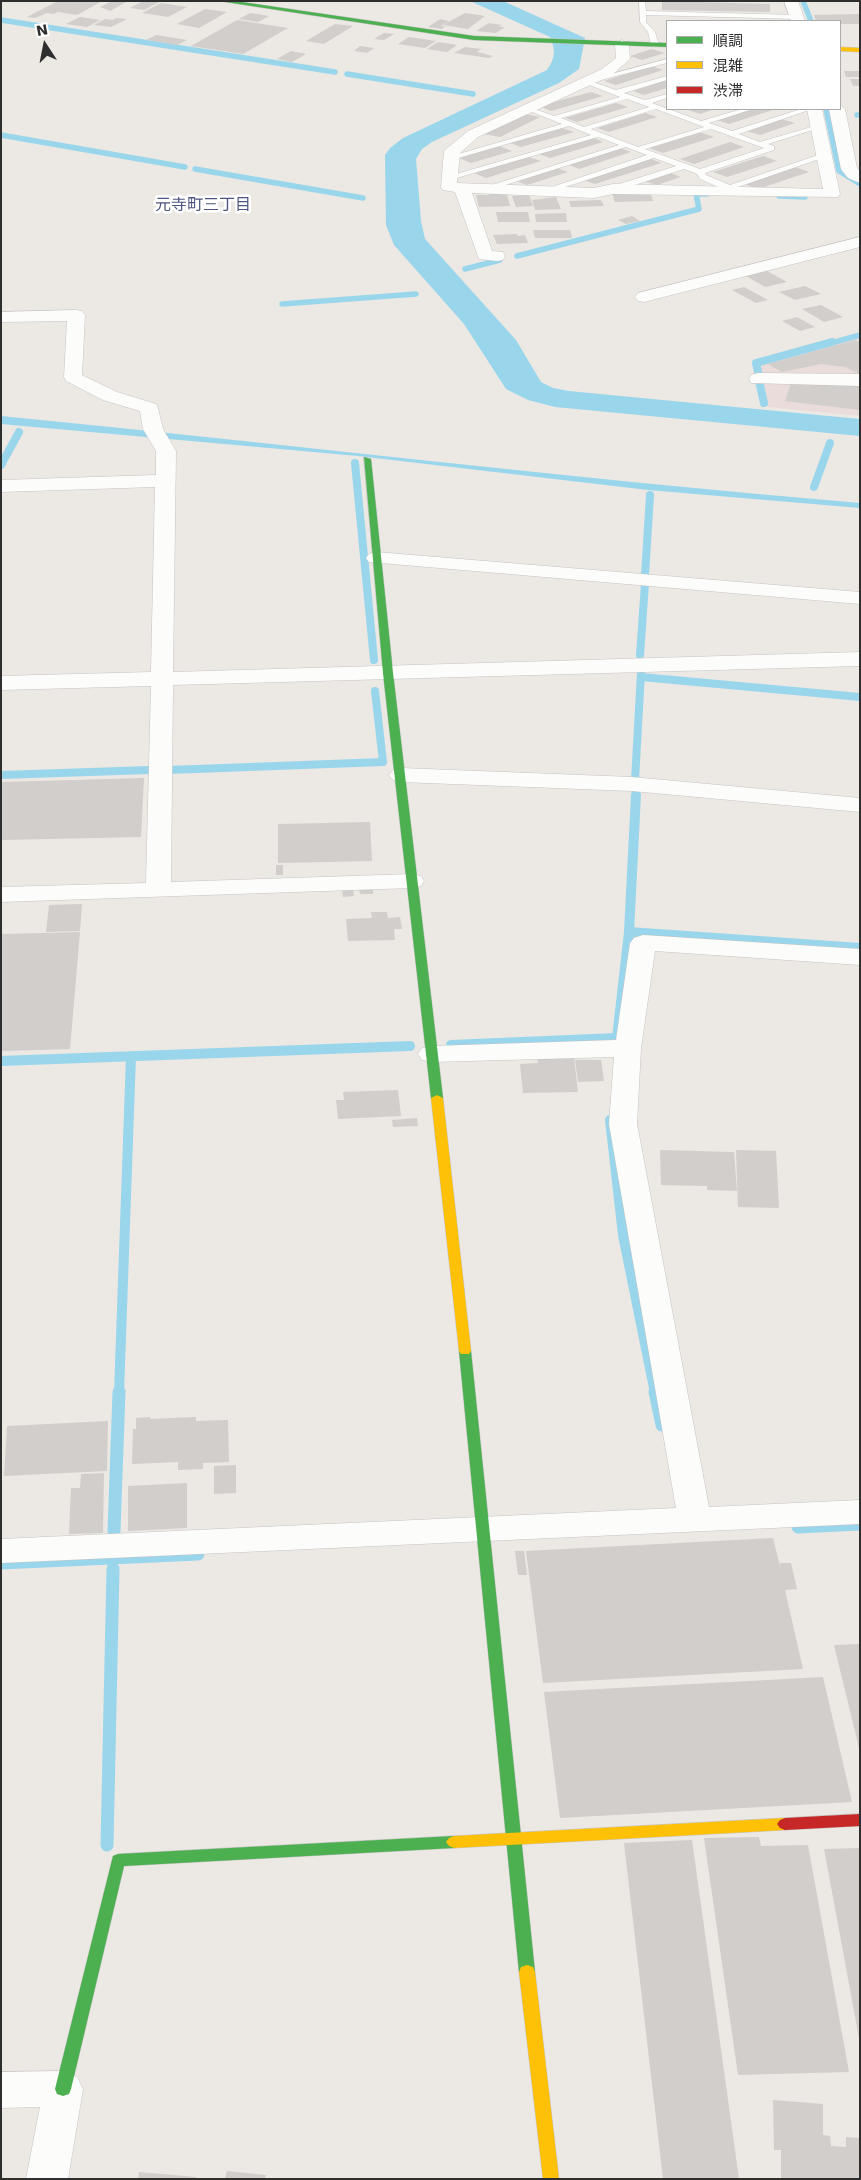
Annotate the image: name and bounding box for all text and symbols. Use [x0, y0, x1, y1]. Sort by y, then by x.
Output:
north arrow [20, 20, 70, 70]
legend [666, 20, 841, 110]
text: N [35, 21, 49, 39]
text: 順調 [713, 32, 743, 50]
text: 混雑 [713, 57, 743, 75]
text: 渋滞 [713, 82, 743, 100]
district label: 元寺町三丁目 [155, 196, 251, 216]

